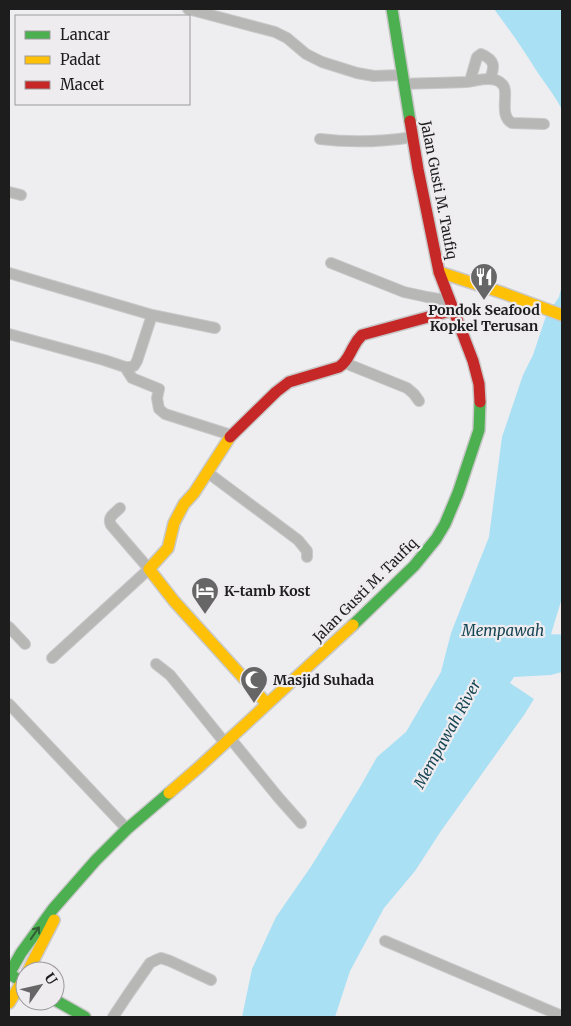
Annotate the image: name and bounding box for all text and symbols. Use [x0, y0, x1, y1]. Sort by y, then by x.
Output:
legend [15, 15, 190, 105]
text: Lancar [60, 25, 110, 44]
text: Padat [60, 50, 101, 69]
text: Macet [60, 75, 104, 94]
street label: Jalan Gusti M. Taufiq [417, 118, 461, 261]
restaurant icon: Pondok Seafood Kopkel Terusan [469, 262, 499, 301]
place label: Pondok Seafood Kopkel Terusan [428, 301, 540, 335]
street label: Jalan Gusti M. Taufiq [308, 534, 421, 647]
hotel icon: K-tamb Kost [190, 576, 220, 615]
place label: K-tamb Kost [224, 582, 311, 600]
water label: Mempawah [461, 621, 544, 640]
mosque icon: Masjid Suhada [239, 665, 269, 704]
place label: Masjid Suhada [273, 671, 374, 689]
water label: Mempawah River [409, 676, 485, 792]
one-way arrow [30, 926, 40, 940]
north arrow [15, 961, 65, 1011]
text: U [40, 969, 61, 989]

